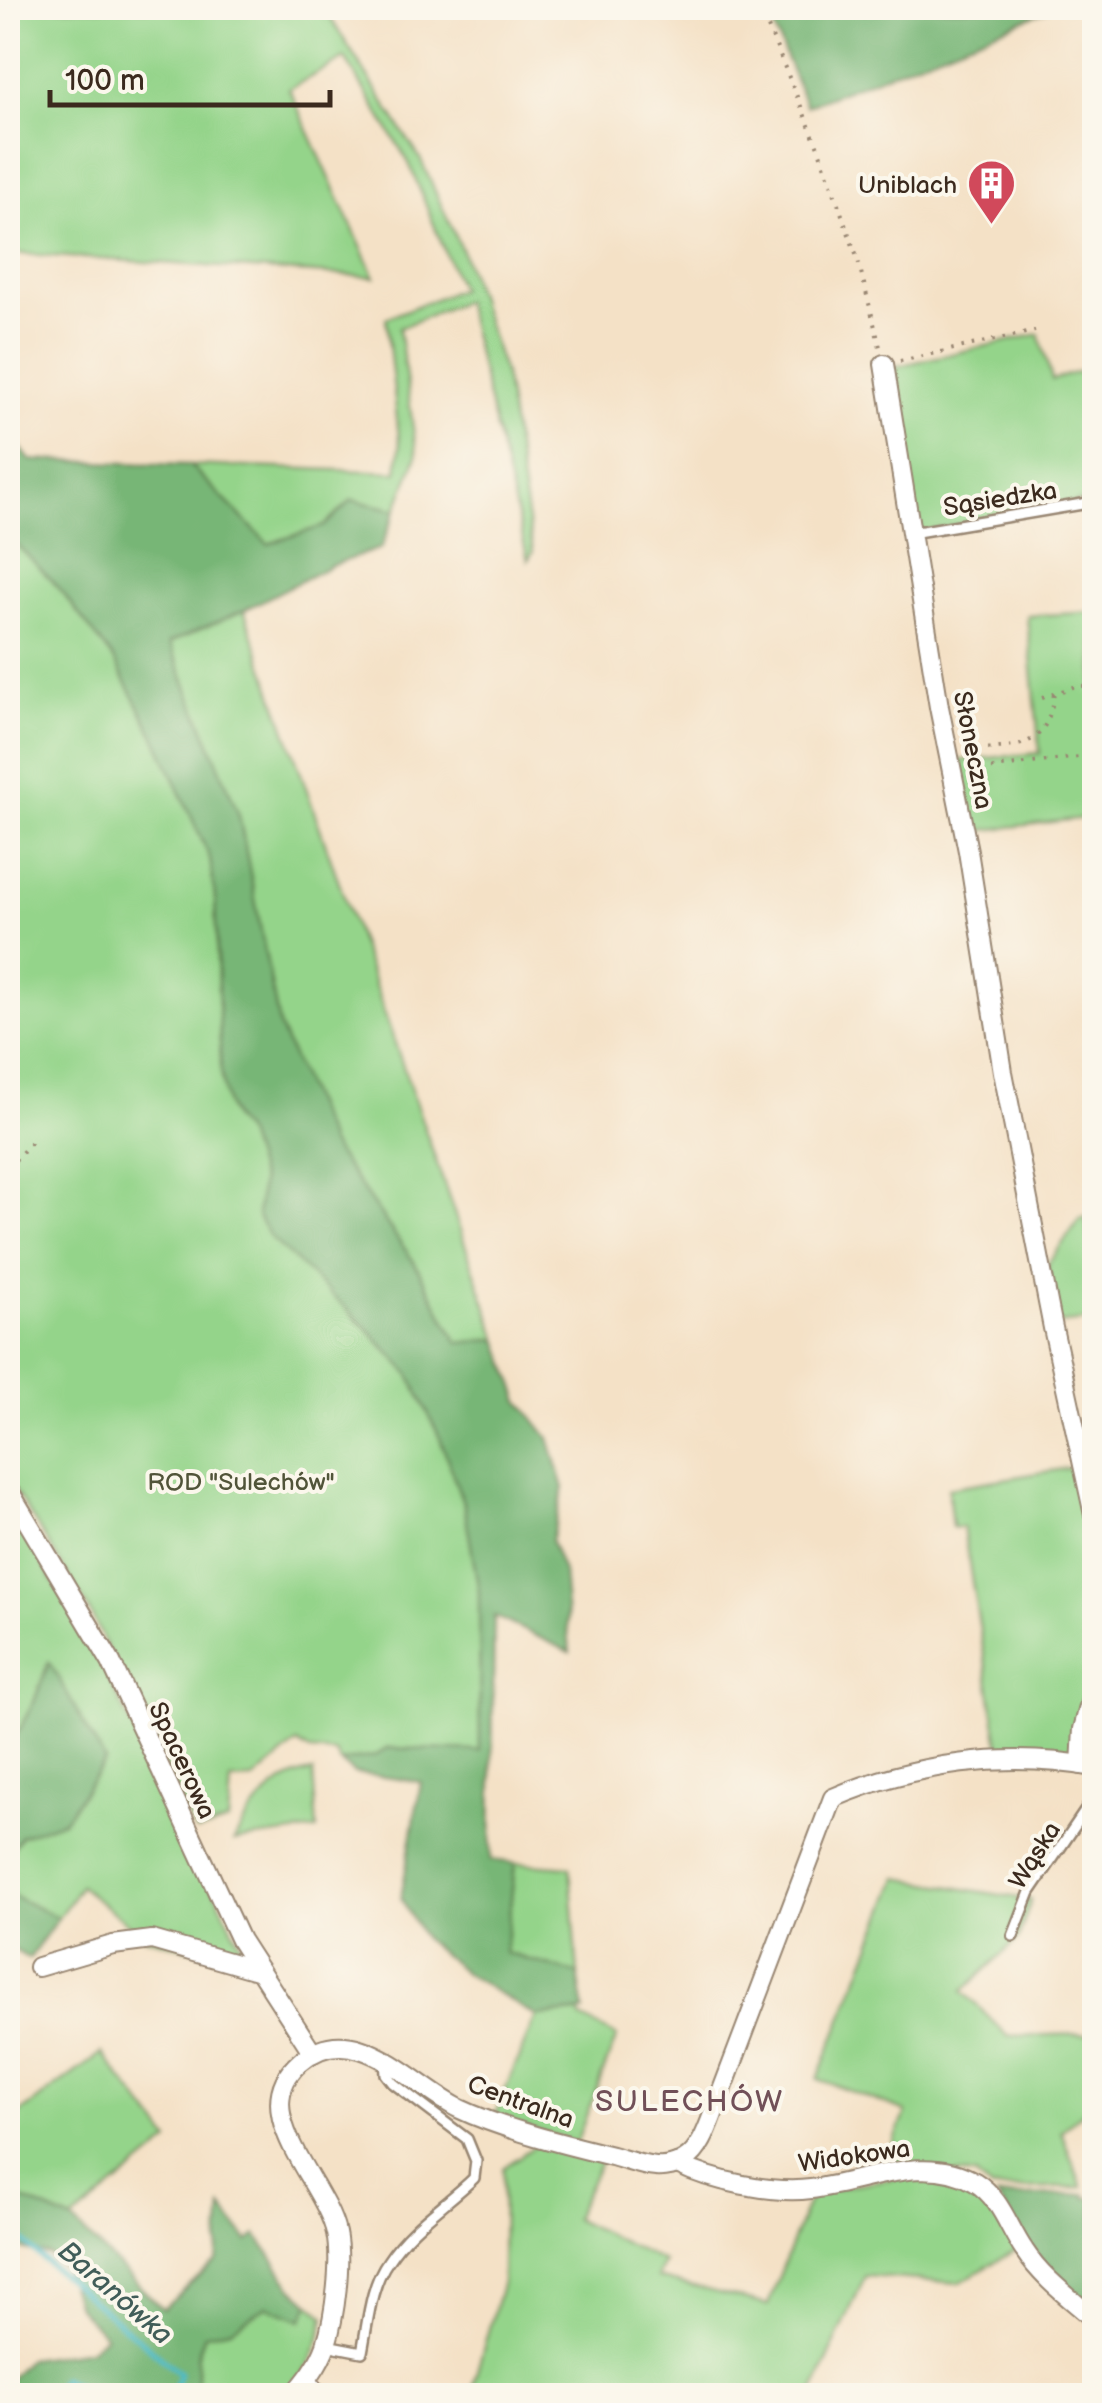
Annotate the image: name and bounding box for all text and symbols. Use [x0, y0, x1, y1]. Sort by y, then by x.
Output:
scale bar [50, 45, 330, 107]
text: 100 m [65, 63, 145, 99]
building icon: Uniblach [966, 158, 1018, 226]
place label: Uniblach [858, 170, 957, 201]
street label: Sąsiedzka [941, 475, 1059, 524]
street label: Słoneczna [946, 689, 999, 812]
park label: ROD "Sulechów" [147, 1467, 335, 1498]
street label: Spacerowa [141, 1697, 222, 1824]
street label: Wąska [1003, 1816, 1068, 1895]
street label: Centralna [463, 2069, 578, 2136]
district label: SULECHÓW [595, 2083, 785, 2120]
street label: Widokowa [796, 2133, 912, 2180]
water label: Baranówka [51, 2235, 179, 2352]

